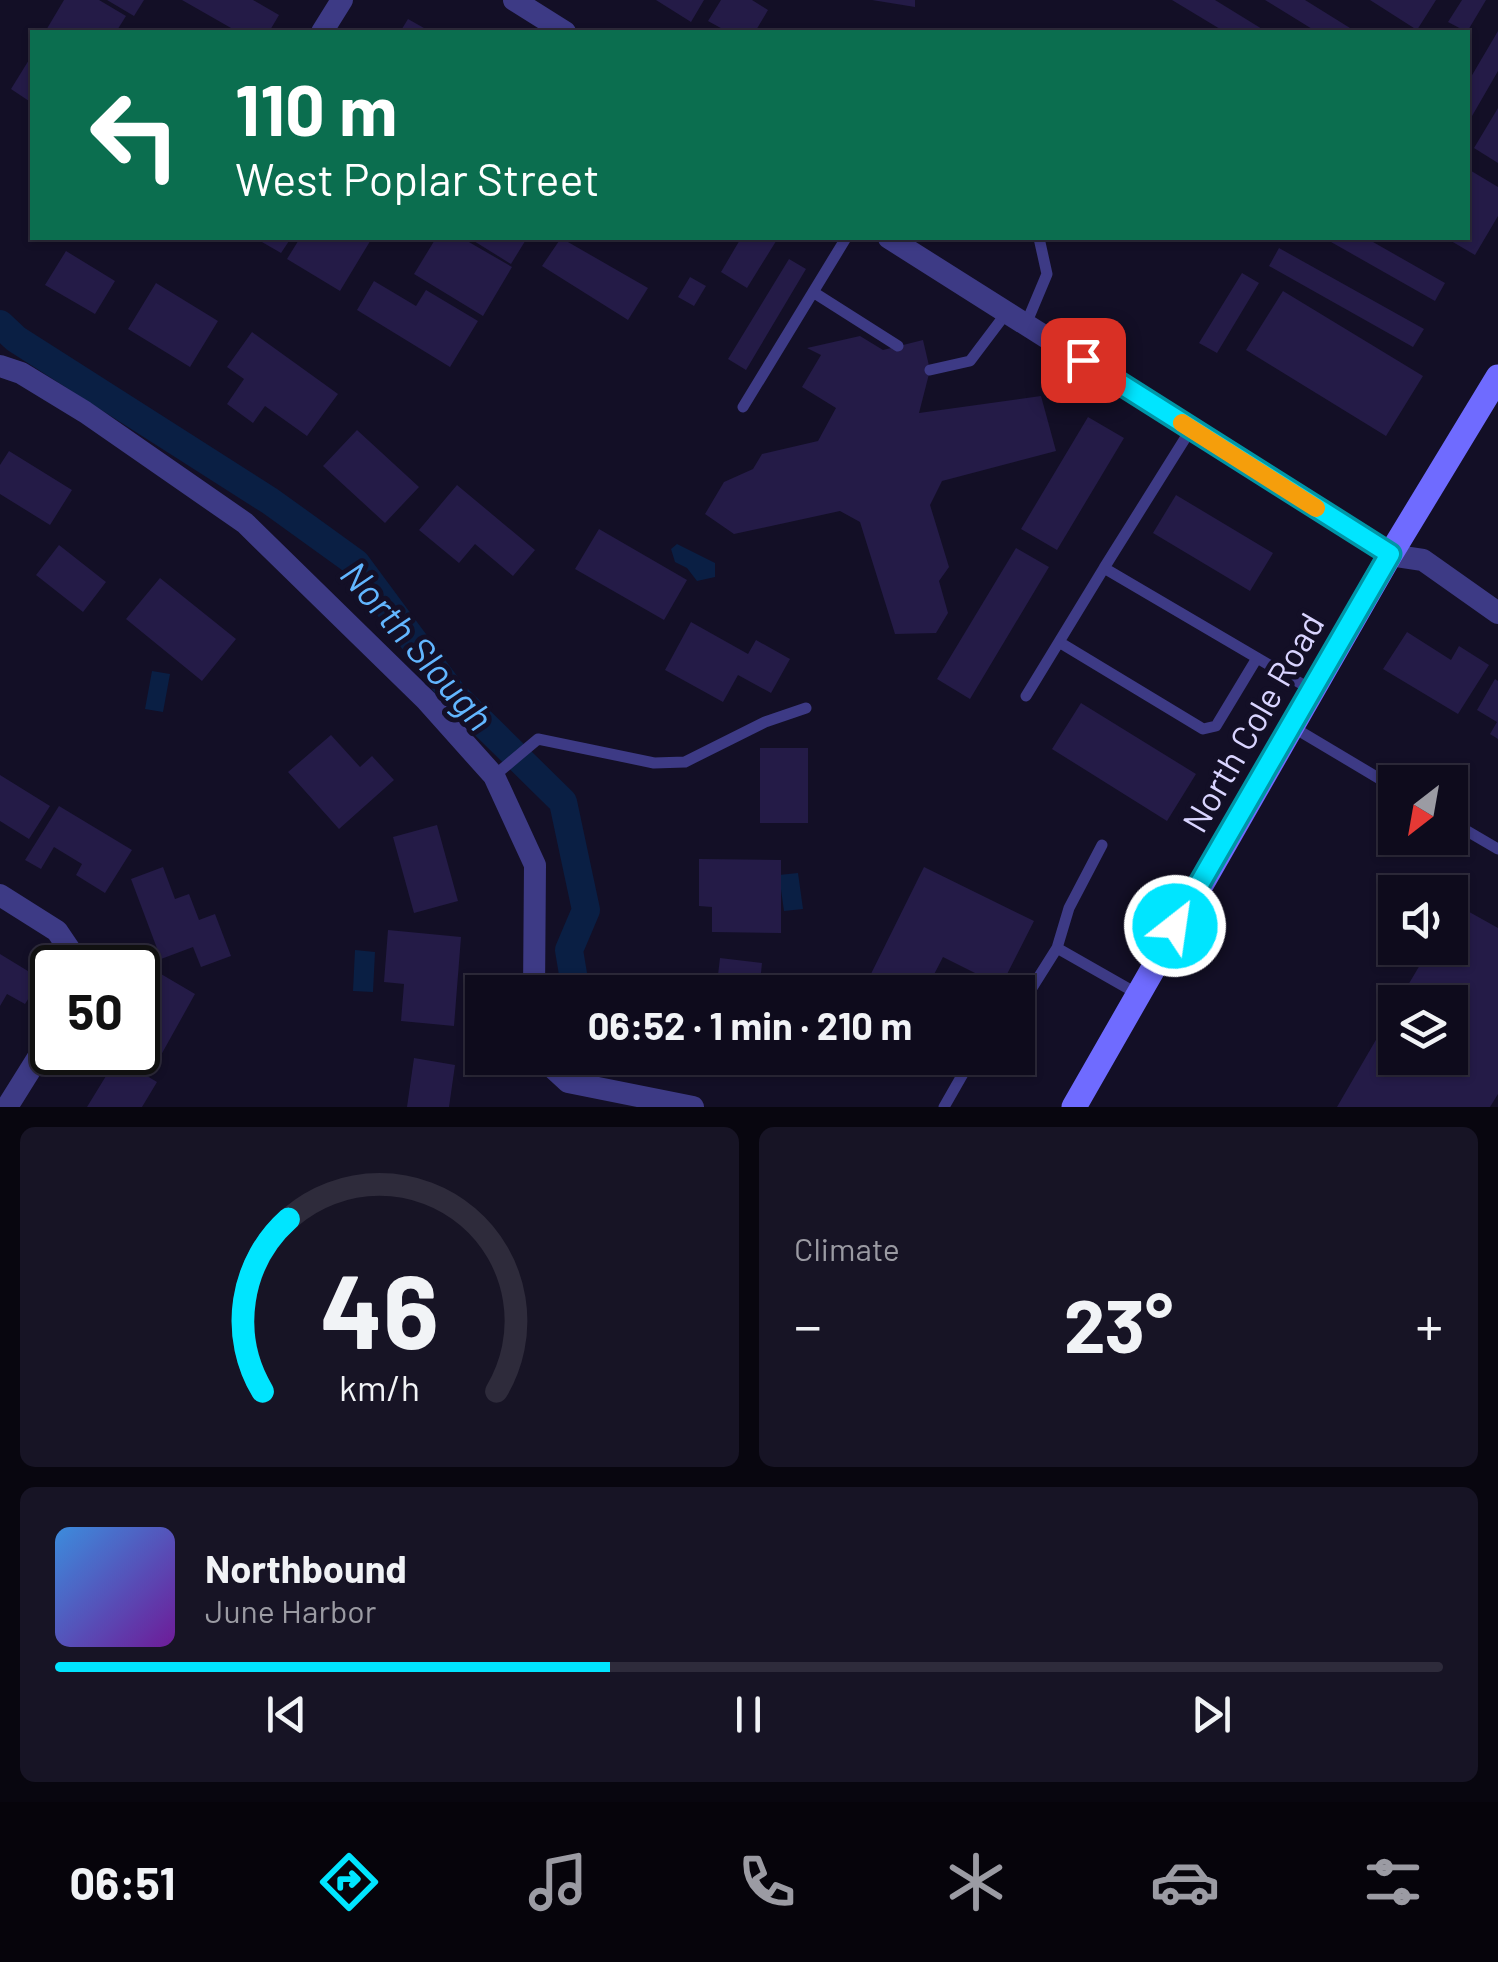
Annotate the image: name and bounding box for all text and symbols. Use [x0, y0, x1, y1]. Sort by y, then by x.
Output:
text: 110 m [235, 66, 397, 150]
icon: left [70, 70, 200, 200]
text: West Poplar Street [235, 151, 600, 205]
pin [1041, 318, 1126, 403]
icon: arrive [1056, 333, 1111, 388]
water label: North Slough [332, 551, 504, 739]
street label: North Cole Road [1172, 605, 1332, 839]
north arrow [1378, 765, 1468, 855]
map controls [1378, 765, 1468, 1075]
position arrow [1123, 874, 1227, 978]
button: sound [1378, 875, 1468, 965]
speed limit sign: 50 [30, 945, 160, 1075]
button: layers [1378, 985, 1468, 1075]
text: 06:52 · 1 min · 210 m [588, 1002, 912, 1048]
text: Climate [794, 1229, 900, 1267]
text: 46 [320, 1245, 439, 1370]
text: 23° [1064, 1278, 1173, 1368]
text: − [794, 1291, 822, 1357]
text: + [1415, 1291, 1443, 1357]
text: km/h [339, 1365, 420, 1408]
text: Northbound [205, 1545, 407, 1591]
text: June Harbor [205, 1591, 376, 1629]
icon: previous [259, 1687, 314, 1742]
icon: pause [721, 1687, 776, 1742]
icon: next [1184, 1687, 1239, 1742]
icon: directions [314, 1847, 384, 1917]
icon: music [523, 1847, 593, 1917]
icon: phone [732, 1847, 802, 1917]
icon: climate [941, 1847, 1011, 1917]
icon: car [1150, 1847, 1220, 1917]
icon: filters [1358, 1847, 1428, 1917]
text: 06:51 [69, 1855, 175, 1909]

